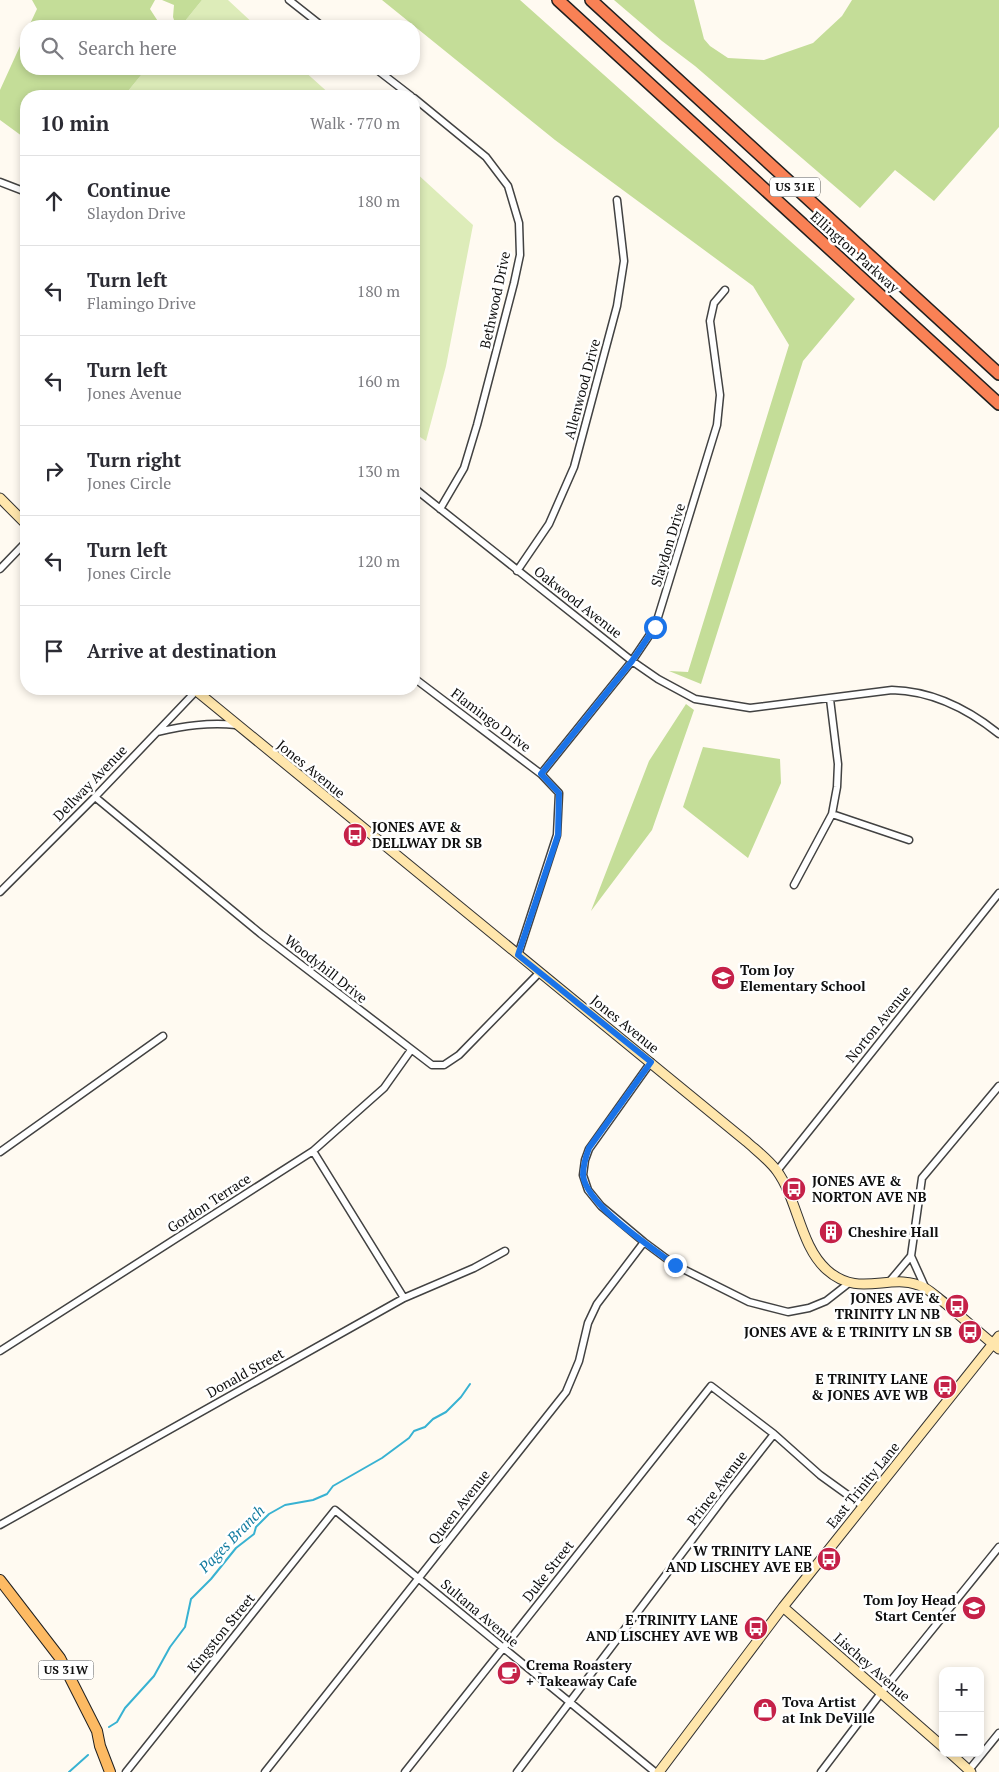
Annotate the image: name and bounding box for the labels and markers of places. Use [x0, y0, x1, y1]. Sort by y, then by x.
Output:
place label: JONES AVE & DELLWAY DR SB [372, 817, 482, 852]
bus stop icon: JONES AVE & DELLWAY DR SB [342, 822, 368, 848]
place label: Tom Joy Elementary School [740, 960, 866, 995]
school or university icon: Tom Joy Elementary School [710, 965, 736, 991]
place label: JONES AVE & NORTON AVE NB [812, 1171, 927, 1206]
bus stop icon: JONES AVE & NORTON AVE NB [781, 1176, 807, 1202]
building icon: Cheshire Hall [818, 1219, 844, 1245]
place label: Cheshire Hall [848, 1222, 939, 1241]
place label: JONES AVE & TRINITY LN NB [835, 1288, 940, 1323]
bus stop icon: JONES AVE & TRINITY LN NB [944, 1293, 970, 1319]
bus stop icon: JONES AVE & E TRINITY LN SB [957, 1319, 983, 1345]
place label: JONES AVE & E TRINITY LN SB [744, 1322, 952, 1341]
place label: E TRINITY LANE & JONES AVE WB [811, 1369, 928, 1404]
bus stop icon: E TRINITY LANE & JONES AVE WB [932, 1374, 958, 1400]
place label: W TRINITY LANE AND LISCHEY AVE EB [666, 1541, 812, 1576]
bus stop icon: W TRINITY LANE AND LISCHEY AVE EB [816, 1546, 842, 1572]
place label: Tom Joy Head Start Center [864, 1590, 957, 1625]
school or university icon: Tom Joy Head Start Center [961, 1595, 987, 1621]
place label: E TRINITY LANE AND LISCHEY AVE WB [586, 1610, 738, 1645]
bus stop icon: E TRINITY LANE AND LISCHEY AVE WB [743, 1615, 769, 1641]
place label: Crema Roastery + Takeaway Cafe [526, 1655, 638, 1690]
cafe icon: Crema Roastery + Takeaway Cafe [496, 1660, 522, 1686]
place label: Tova Artist at Ink DeVille [782, 1692, 875, 1727]
shop icon: Tova Artist at Ink DeVille [752, 1697, 778, 1723]

